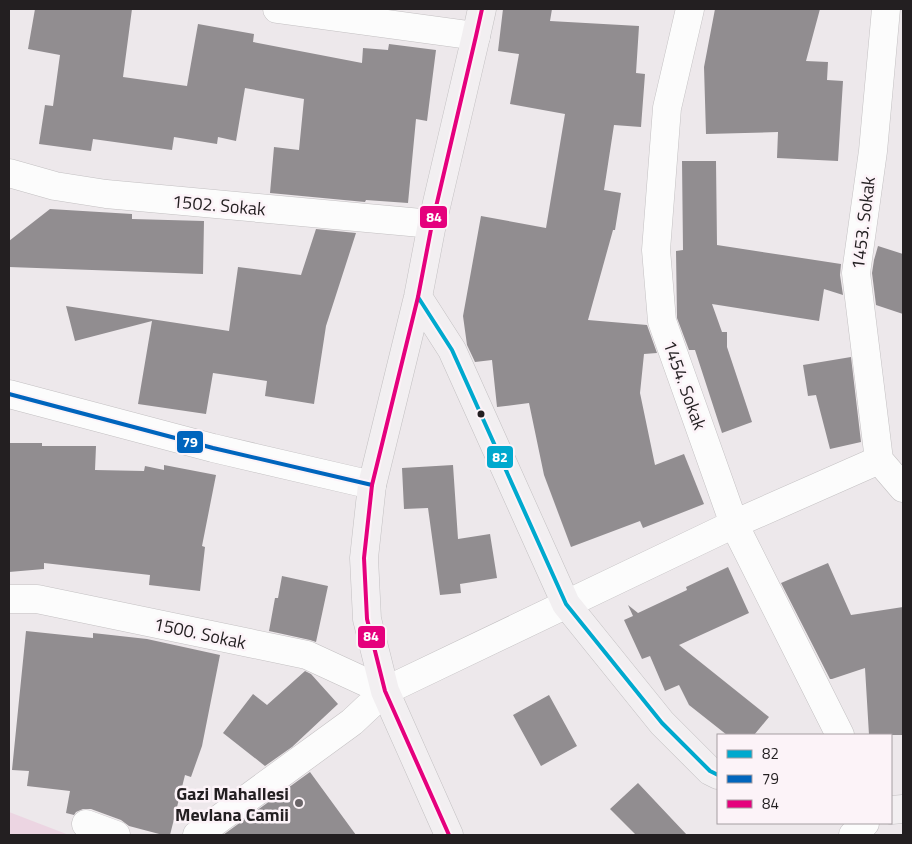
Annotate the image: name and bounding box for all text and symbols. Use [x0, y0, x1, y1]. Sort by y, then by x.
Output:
street label: 1453. Sokak [844, 175, 882, 271]
street label: 1502. Sokak [171, 187, 267, 223]
line badge: 84 [419, 205, 448, 229]
text: 84 [426, 206, 442, 227]
street label: 1454. Sokak [656, 336, 714, 434]
unlabelled marker [476, 409, 486, 419]
line badge: 79 [176, 430, 204, 454]
text: 79 [182, 431, 198, 452]
line badge: 82 [486, 445, 514, 469]
text: 82 [492, 446, 508, 467]
street label: 1500. Sokak [151, 610, 249, 656]
line badge: 84 [357, 625, 386, 649]
text: 84 [363, 625, 379, 646]
legend [717, 734, 892, 824]
text: 82 [762, 742, 779, 765]
text: 79 [762, 767, 779, 790]
place label: Gazi Mahallesi Mevlana Camii [175, 780, 289, 828]
text: 84 [762, 792, 779, 815]
marker: Gazi Mahallesi Mevlana Camii [293, 797, 305, 809]

